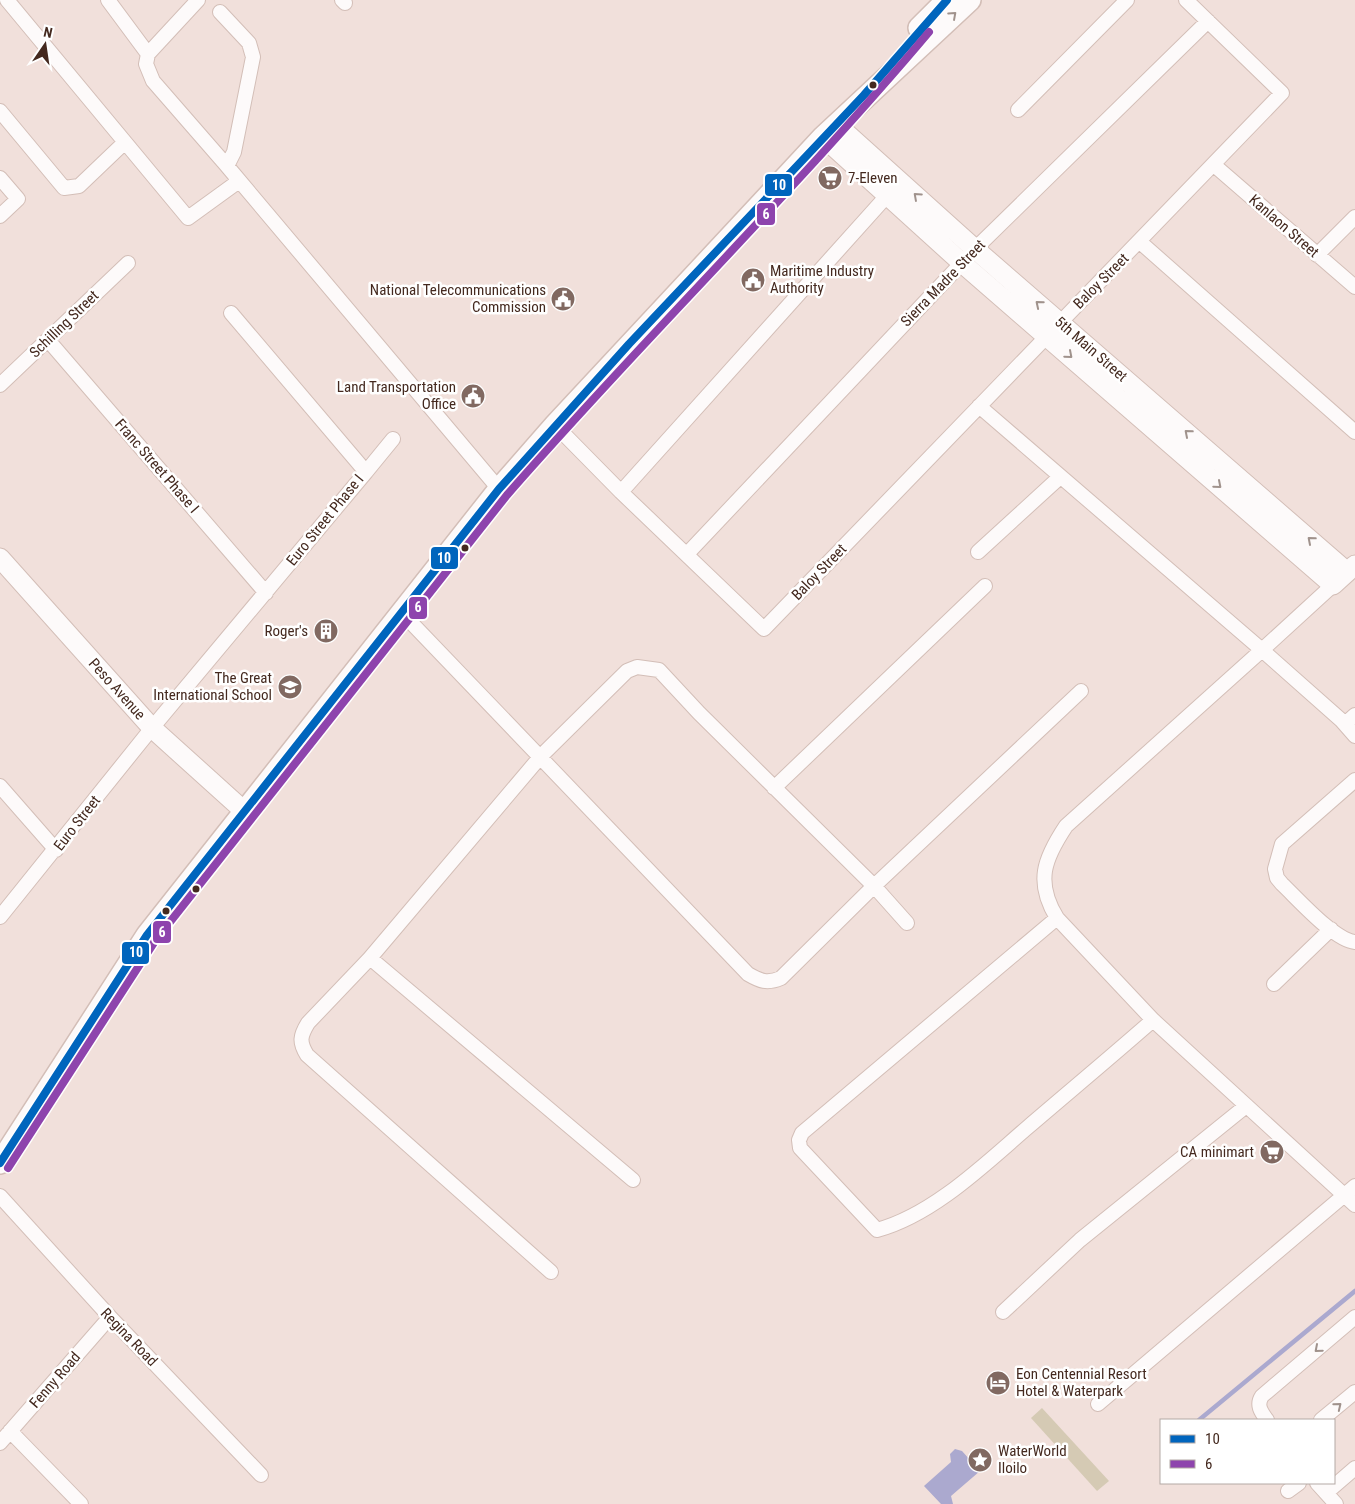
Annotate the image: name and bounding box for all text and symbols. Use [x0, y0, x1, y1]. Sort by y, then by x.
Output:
one-way arrow [948, 12, 957, 21]
north arrow [20, 20, 70, 70]
text: N [42, 24, 54, 41]
unlabelled marker [868, 80, 878, 90]
supermarket icon: 7-Eleven [817, 165, 843, 191]
place label: 7-Eleven [848, 169, 898, 187]
line badge: 10 [764, 173, 793, 197]
text: 10 [772, 177, 786, 193]
street label: Kanlaon Street [1245, 191, 1323, 261]
one-way arrow [914, 193, 923, 202]
line badge: 6 [756, 202, 776, 226]
text: 6 [762, 206, 770, 222]
street label: Sierra Madre Street [897, 236, 989, 330]
street label: Baloy Street [1070, 250, 1132, 312]
place label: Maritime Industry Authority [770, 262, 874, 297]
public building icon: Maritime Industry Authority [740, 267, 766, 293]
place label: National Telecommunications Commission [370, 281, 546, 316]
public building icon: National Telecommunications Commission [550, 286, 576, 312]
street label: Schilling Street [26, 287, 102, 361]
one-way arrow [1036, 300, 1045, 309]
street label: 5th Main Street [1051, 313, 1131, 385]
one-way arrow [1064, 349, 1073, 358]
place label: Land Transportation Office [337, 378, 456, 413]
public building icon: Land Transportation Office [460, 383, 486, 409]
street label: Franc Street Phase I [111, 415, 203, 517]
one-way arrow [1185, 430, 1194, 439]
street label: Euro Street Phase I [283, 471, 367, 569]
one-way arrow [1212, 479, 1221, 488]
one-way arrow [1307, 537, 1316, 546]
street label: Baloy Street [788, 540, 850, 604]
unlabelled marker [460, 543, 470, 553]
line badge: 10 [430, 546, 459, 570]
text: 10 [437, 550, 451, 566]
line badge: 6 [408, 596, 428, 620]
text: 6 [414, 599, 422, 615]
building icon: Roger's [313, 618, 339, 644]
place label: Roger's [265, 622, 308, 640]
street label: Peso Avenue [85, 655, 149, 723]
place label: The Great International School [153, 669, 272, 704]
school or university icon: The Great International School [277, 674, 303, 700]
street label: Euro Street [50, 792, 104, 854]
unlabelled marker [191, 884, 201, 894]
unlabelled marker [161, 906, 171, 916]
line badge: 6 [152, 920, 172, 944]
text: 6 [158, 924, 166, 940]
line badge: 10 [121, 941, 150, 965]
text: 10 [129, 944, 143, 960]
supermarket icon: CA minimart [1259, 1139, 1285, 1165]
place label: CA minimart [1180, 1143, 1254, 1161]
street label: Regina Road [97, 1304, 161, 1370]
one-way arrow [1315, 1343, 1324, 1352]
street label: Fenny Road [26, 1348, 84, 1412]
place label: Eon Centennial Resort Hotel & Waterpark [1016, 1365, 1147, 1400]
hotel icon: Eon Centennial Resort Hotel & Waterpark [985, 1370, 1011, 1396]
one-way arrow [1332, 1404, 1341, 1412]
legend [1160, 1419, 1335, 1484]
text: 10 [1205, 1430, 1220, 1448]
place label: WaterWorld Iloilo [998, 1442, 1067, 1477]
place icon: WaterWorld Iloilo [967, 1447, 993, 1473]
text: 6 [1205, 1455, 1212, 1473]

